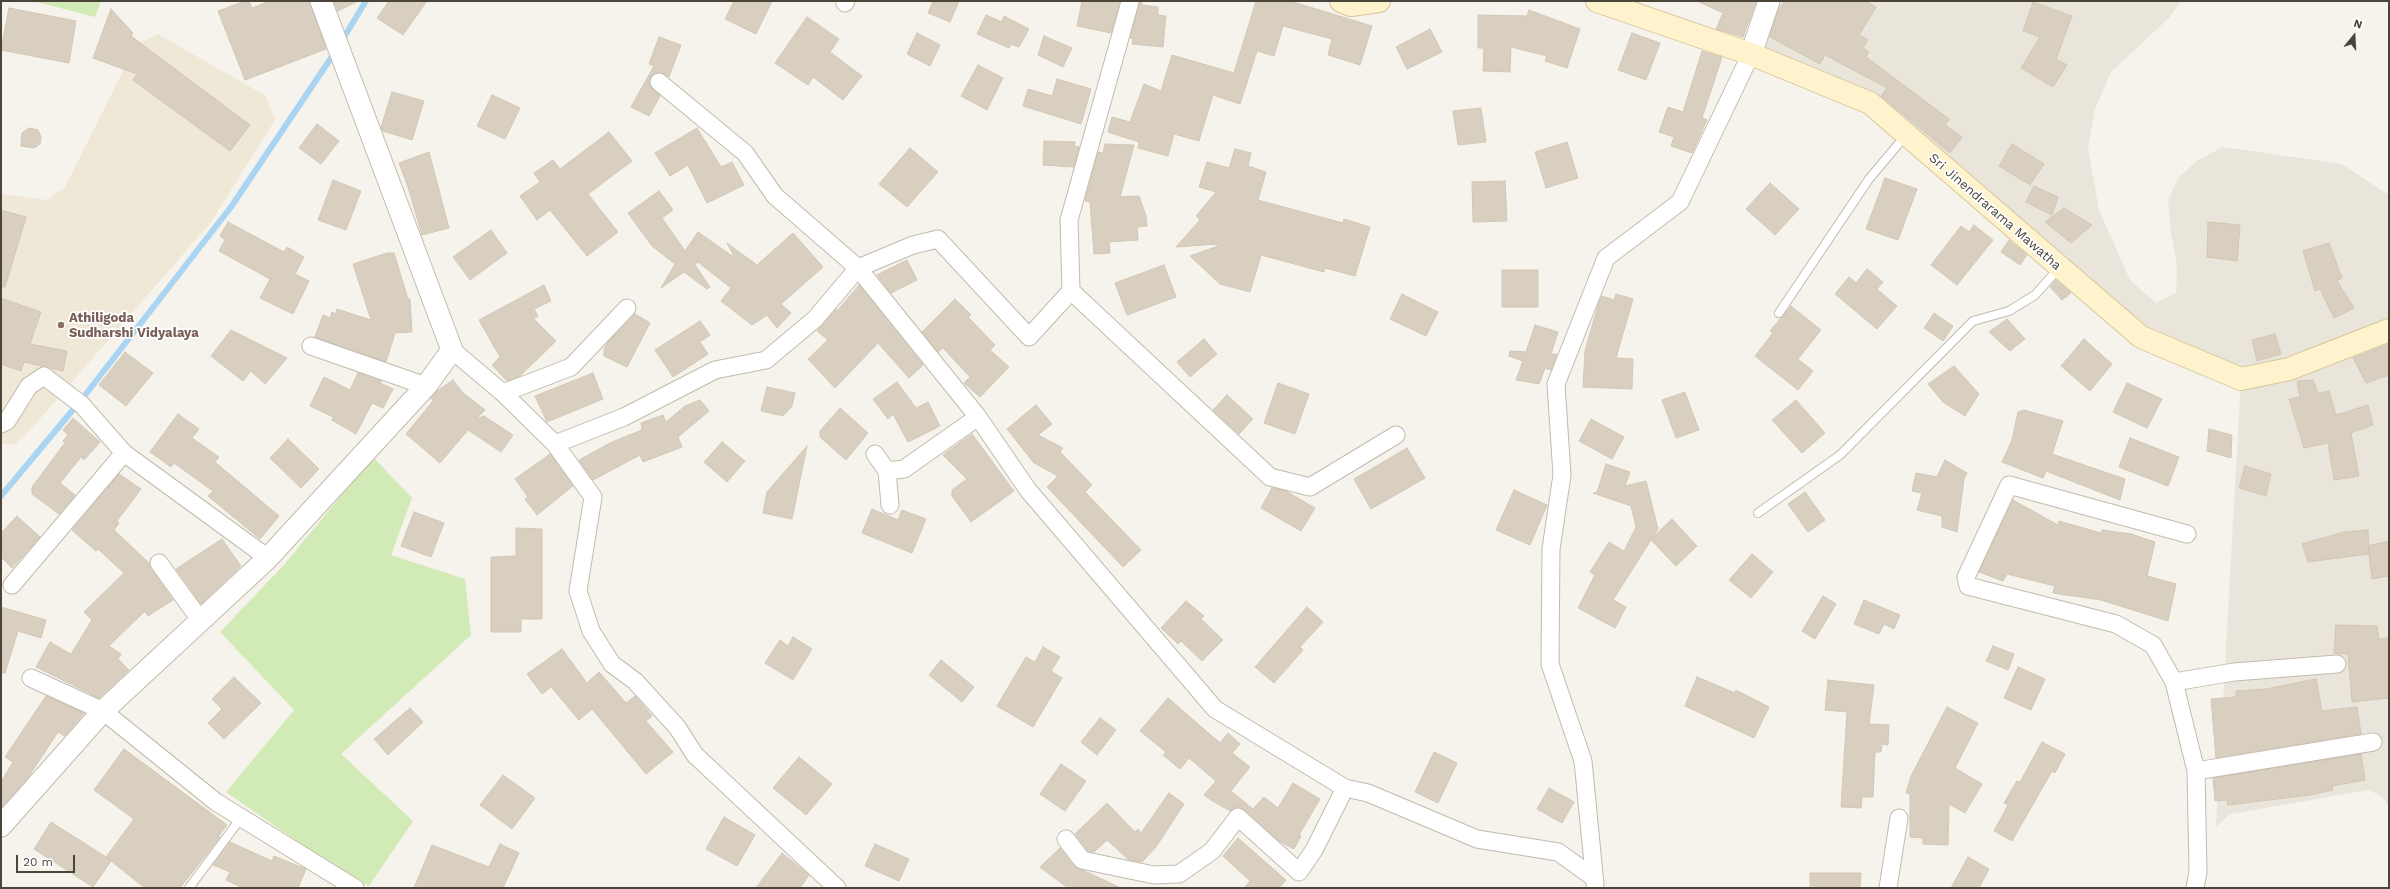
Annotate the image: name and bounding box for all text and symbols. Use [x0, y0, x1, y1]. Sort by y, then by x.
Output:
north arrow [2334, 16, 2374, 56]
text: N [2352, 17, 2364, 32]
street label: Sri Jinendrarama Mawatha [1926, 150, 2064, 274]
place label: Athiligoda Sudharshi Vidyalaya [69, 310, 199, 341]
marker: Athiligoda Sudharshi Vidyalaya [56, 320, 66, 330]
scale bar [18, 847, 77, 873]
text: 20 m [23, 855, 53, 869]

